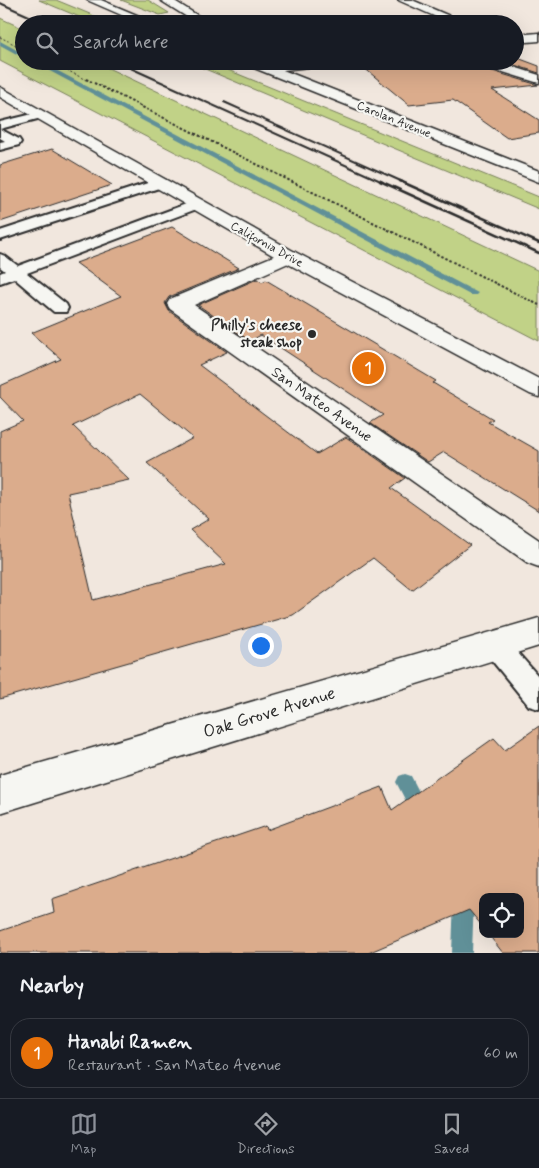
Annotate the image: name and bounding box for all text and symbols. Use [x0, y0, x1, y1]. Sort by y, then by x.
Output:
search box [15, 15, 524, 70]
icon: search [33, 29, 61, 57]
text: Search here [73, 30, 169, 55]
street label: Carolan Avenue [354, 98, 433, 142]
street label: California Drive [227, 218, 306, 272]
place label: Philly's cheese steak shop [211, 316, 302, 353]
marker: Philly's cheese steak shop [306, 328, 318, 340]
pin: 1 [352, 349, 384, 387]
street label: San Mateo Avenue [267, 363, 376, 447]
your location [248, 633, 274, 659]
street label: Oak Grove Avenue [200, 681, 338, 744]
map controls [479, 893, 524, 938]
button: locate [479, 893, 524, 938]
text: Nearby [20, 972, 84, 1000]
text: Hanabi Ramen [68, 1030, 192, 1055]
text: 1 [33, 1043, 41, 1064]
text: 60 m [484, 1043, 518, 1064]
text: Restaurant · San Mateo Avenue [68, 1055, 281, 1076]
tab: Map [70, 1110, 98, 1158]
tab: Directions [237, 1110, 295, 1158]
tab: Saved [434, 1110, 469, 1158]

